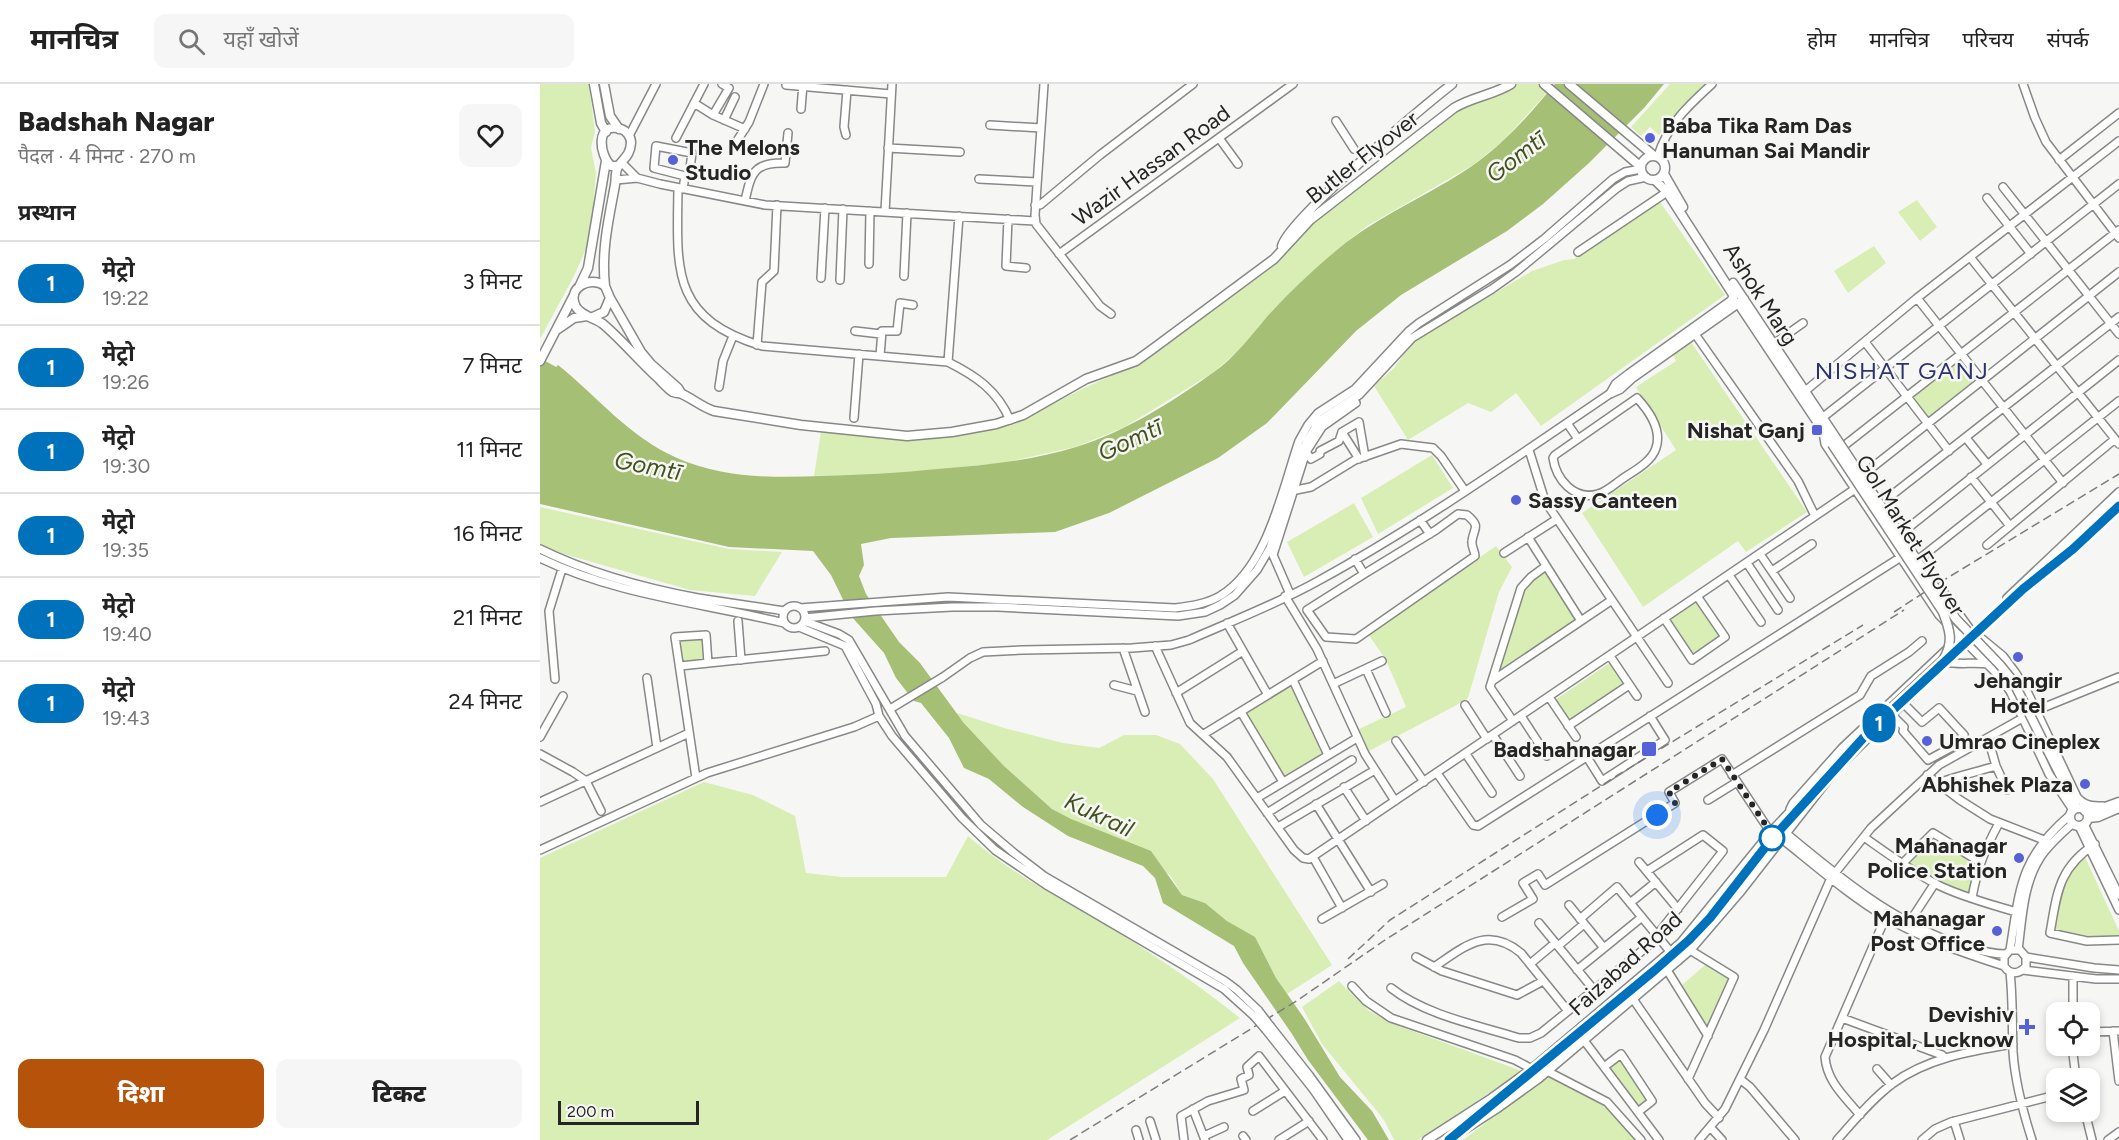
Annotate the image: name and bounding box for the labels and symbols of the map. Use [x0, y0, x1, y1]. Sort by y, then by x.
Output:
street label: Wazir Hassan Road [1067, 99, 1235, 232]
street label: Butler Flyover [1301, 105, 1424, 210]
place label: Baba Tika Ram Das Hanuman Sai Mandir [1662, 112, 1871, 164]
water label: Gomtī [1480, 123, 1553, 188]
marker: Baba Tika Ram Das Hanuman Sai Mandir [1643, 131, 1657, 145]
place label: The Melons Studio [685, 134, 800, 186]
marker: The Melons Studio [666, 153, 680, 167]
street label: Ashok Marg [1718, 238, 1804, 350]
district label: NISHAT GANJ [1815, 356, 1989, 385]
water label: Gomtī [1093, 411, 1169, 467]
place label: Nishat Ganj [1687, 417, 1805, 444]
marker: Nishat Ganj [1810, 423, 1824, 437]
water label: Gomtī [612, 445, 686, 487]
street label: Gol Market Flyover [1850, 450, 1971, 621]
place label: Sassy Canteen [1528, 487, 1677, 514]
marker: Sassy Canteen [1509, 493, 1523, 507]
marker: Jehangir Hotel [2011, 650, 2025, 664]
place label: Jehangir Hotel [1974, 667, 2063, 719]
line badge: 1 [1860, 704, 1898, 742]
place label: Umrao Cineplex [1939, 728, 2101, 755]
marker: Umrao Cineplex [1920, 734, 1934, 748]
place label: Badshahnagar [1493, 736, 1637, 763]
marker: Badshahnagar [1640, 740, 1658, 758]
place label: Abhishek Plaza [1921, 771, 2073, 798]
marker: Abhishek Plaza [2078, 777, 2092, 791]
water label: Kukrail [1060, 786, 1139, 843]
your location [1642, 800, 1672, 830]
unlabelled marker [1759, 825, 1785, 851]
place label: Mahanagar Police Station [1867, 832, 2008, 884]
marker: Mahanagar Police Station [2012, 851, 2026, 865]
street label: Faizabad Road [1563, 905, 1688, 1021]
place label: Mahanagar Post Office [1870, 905, 1986, 957]
marker: Mahanagar Post Office [1990, 924, 2004, 938]
place label: Devishiv Hospital, Lucknow [1827, 1001, 2015, 1053]
marker: Devishiv Hospital, Lucknow [2018, 1018, 2036, 1036]
scale bar [558, 1098, 699, 1126]

